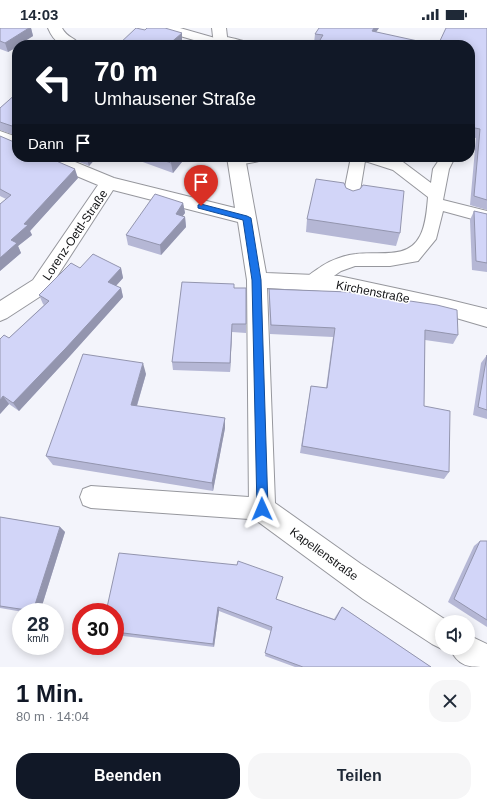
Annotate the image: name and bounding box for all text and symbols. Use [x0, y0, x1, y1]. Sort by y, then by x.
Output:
text: 14:03 [20, 6, 58, 23]
icon: left [28, 56, 80, 108]
text: 70 m [94, 56, 158, 87]
text: Umhausener Straße [94, 89, 256, 109]
icon: arrive [72, 132, 94, 154]
text: Dann [28, 135, 64, 152]
pin [184, 165, 218, 206]
icon: arrive [190, 171, 212, 193]
street label: Lorenz-Oettl-Straße [40, 187, 111, 283]
street label: Kirchenstraße [335, 278, 411, 306]
position arrow [241, 488, 283, 530]
street label: Kapellenstraße [287, 525, 361, 584]
speed limit sign: 30 [72, 603, 124, 655]
text: 28 [27, 613, 49, 635]
map controls [435, 615, 475, 655]
button: sound [435, 615, 475, 655]
text: km/h [27, 633, 49, 644]
text: 1 Min. [16, 680, 84, 707]
button: close [429, 680, 471, 722]
text: 80 m · 14:04 [16, 709, 89, 724]
button: Beenden [16, 753, 240, 799]
button: Teilen [248, 753, 471, 799]

